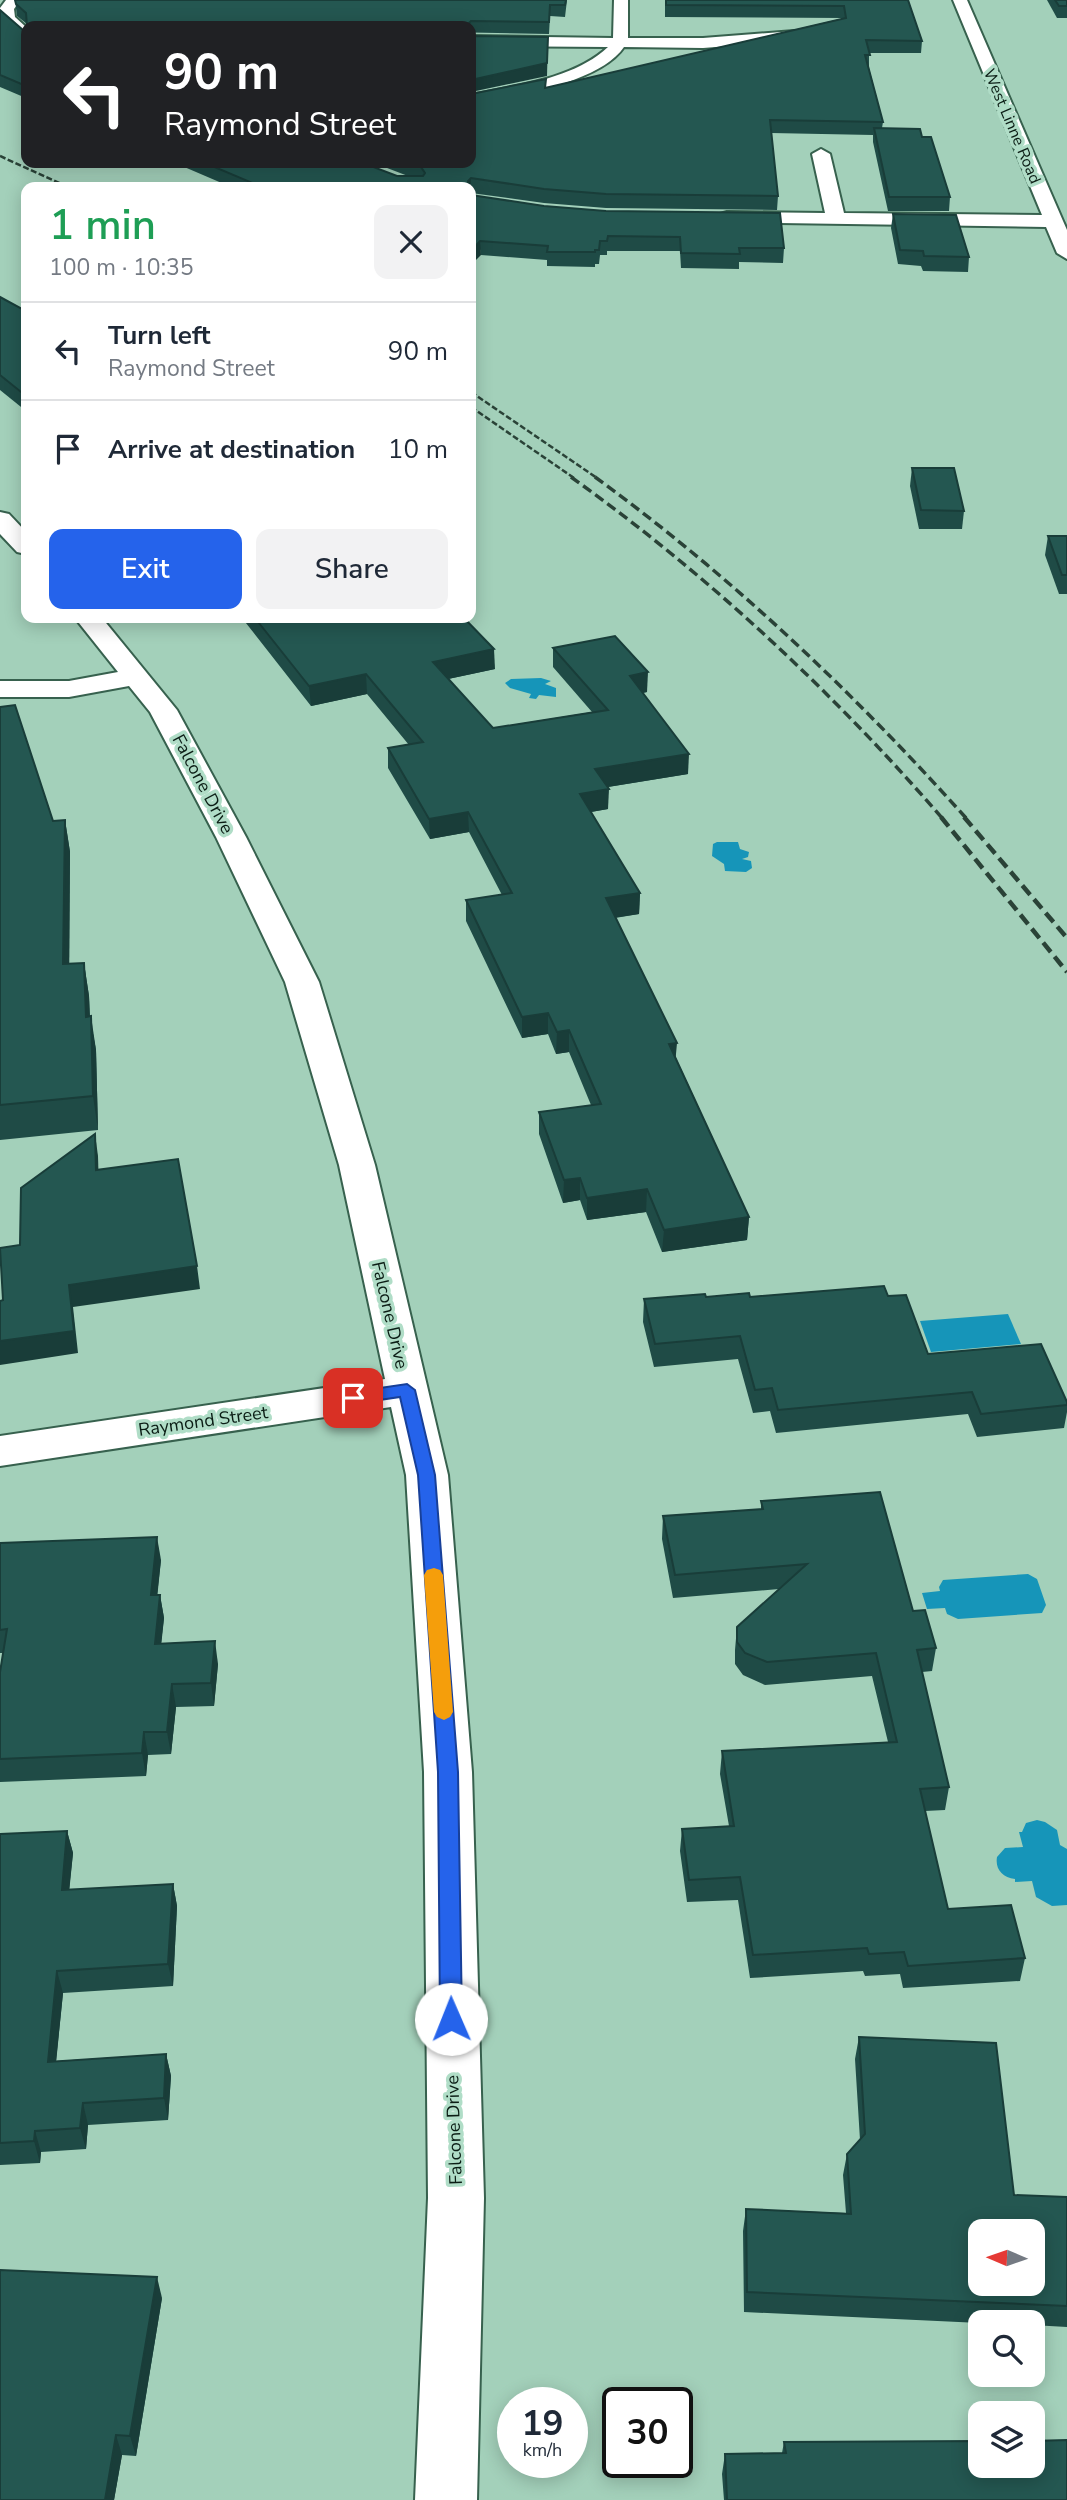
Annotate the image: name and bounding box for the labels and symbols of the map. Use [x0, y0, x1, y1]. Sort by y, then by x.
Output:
street label: West Linne Road [978, 66, 1046, 187]
street label: Falcone Drive [167, 730, 239, 838]
street label: Falcone Drive [366, 1259, 414, 1371]
pin [323, 1368, 383, 1428]
street label: Raymond Street [137, 1400, 270, 1442]
position arrow [414, 1982, 488, 2056]
street label: Falcone Drive [440, 2075, 468, 2185]
north arrow [968, 2219, 1045, 2296]
speed limit sign: 30 [602, 2387, 693, 2478]

